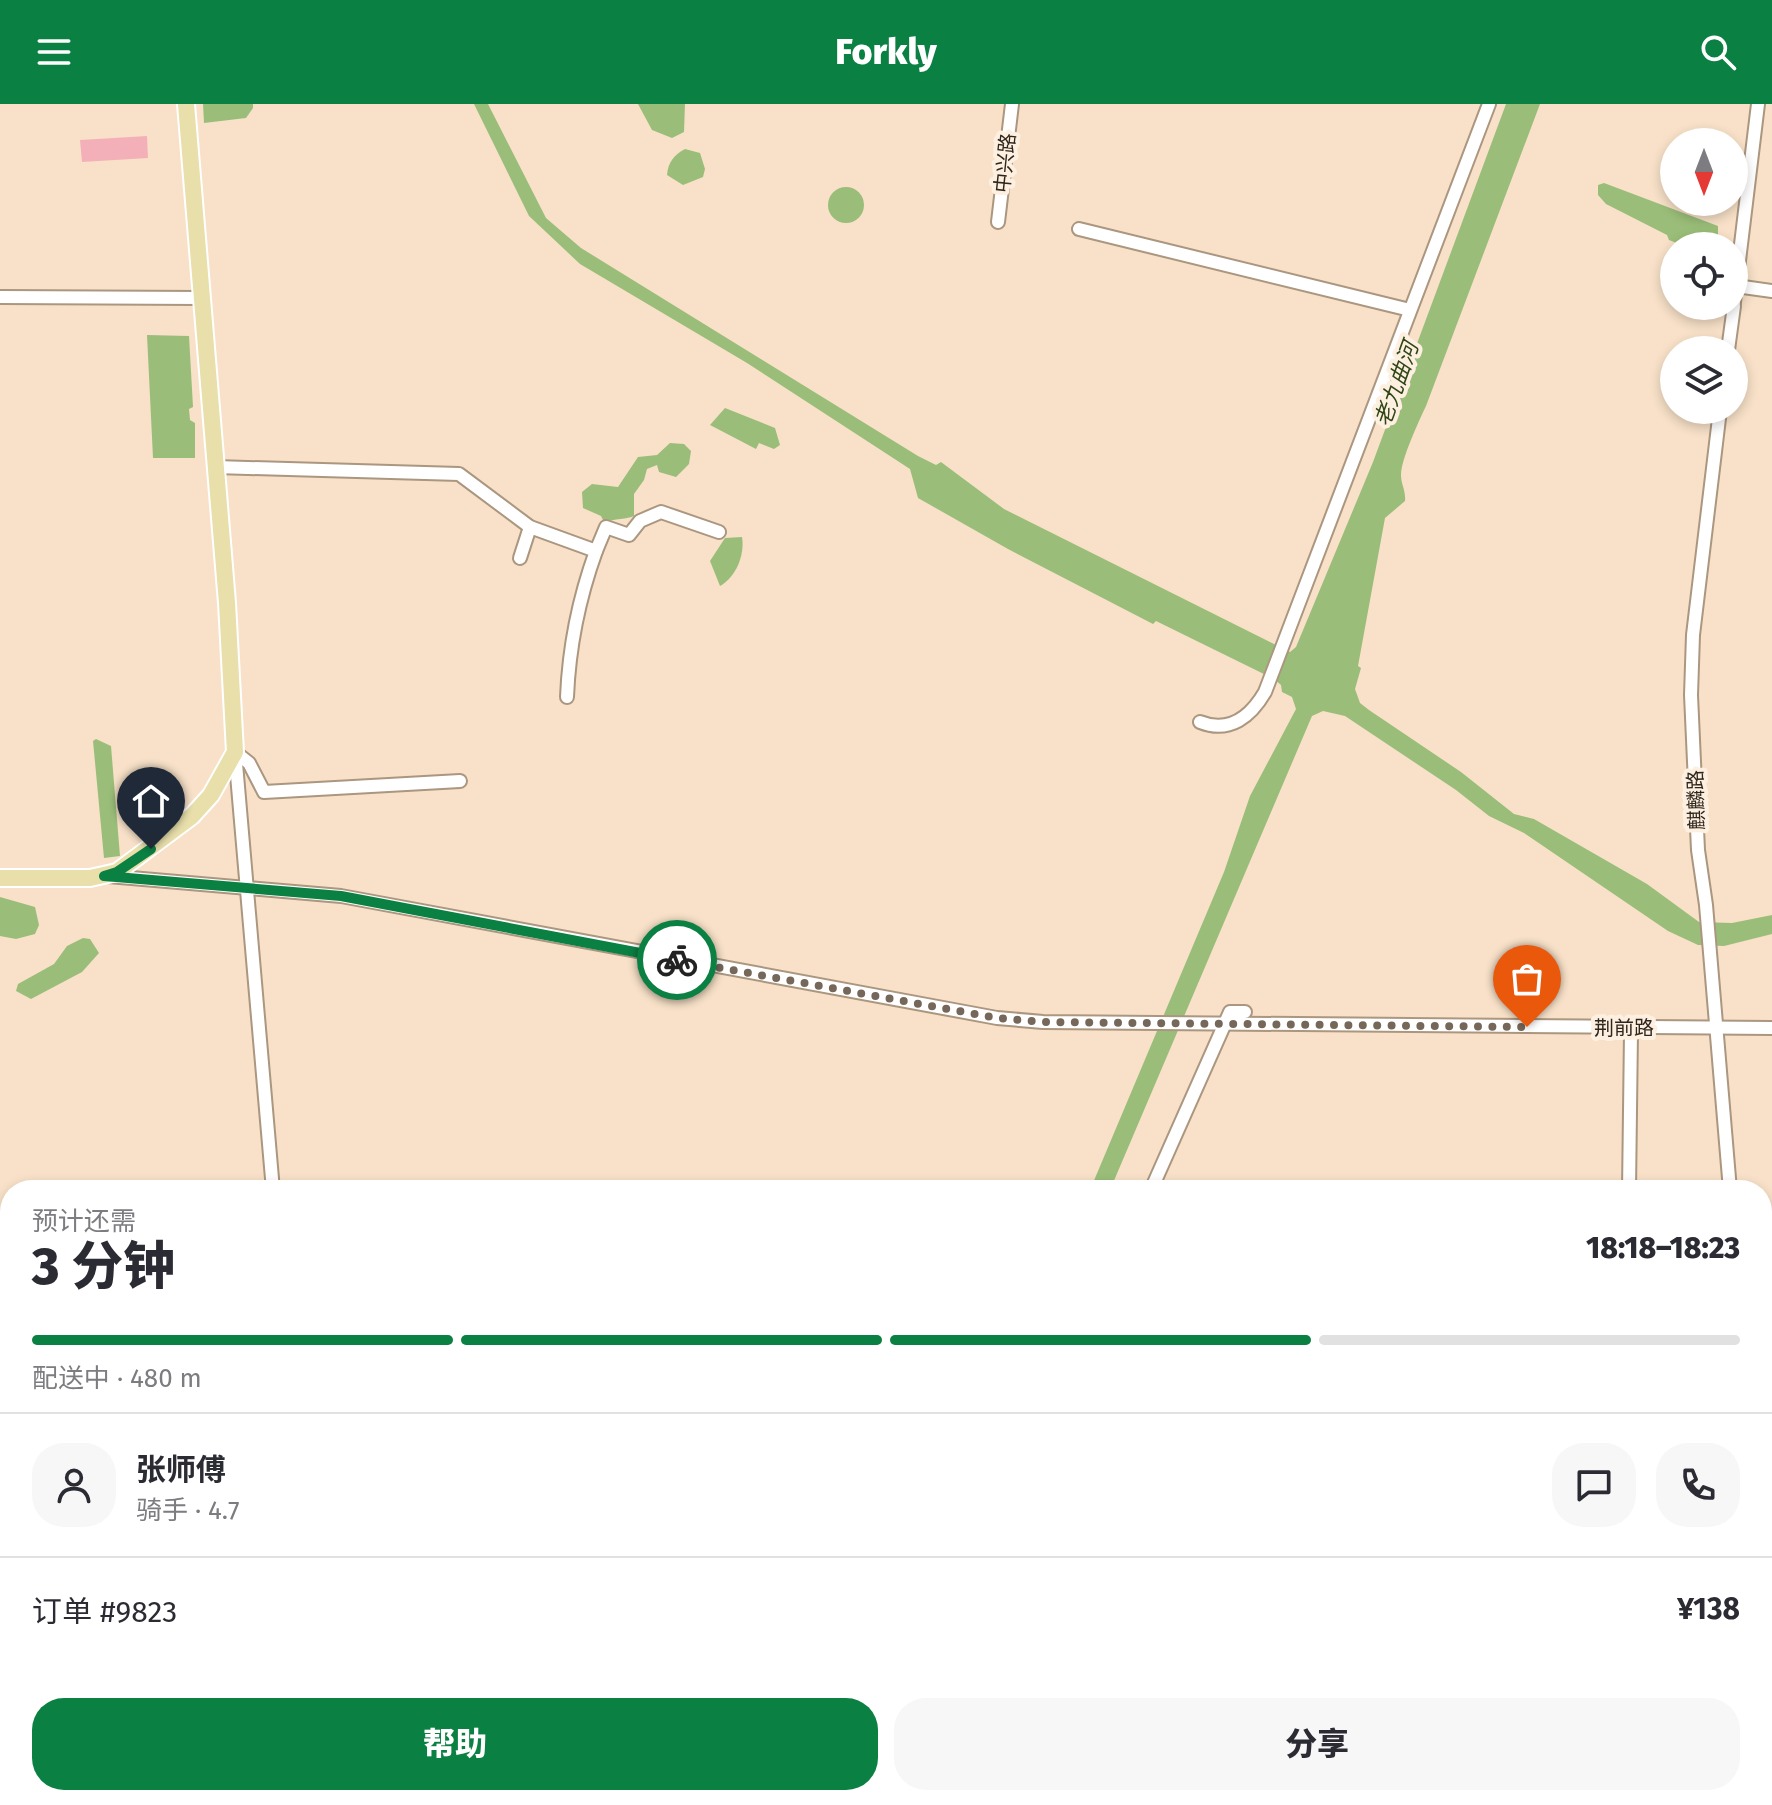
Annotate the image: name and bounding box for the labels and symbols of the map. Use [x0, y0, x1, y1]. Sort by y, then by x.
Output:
north arrow [1660, 128, 1748, 216]
street label: 中兴路 [990, 132, 1020, 194]
water label: 老九曲河 [1369, 334, 1426, 430]
pin [117, 767, 185, 849]
street label: 麒麟路 [1683, 770, 1709, 830]
courier [637, 920, 717, 1000]
pin [1493, 945, 1561, 1027]
street label: 荆前路 [1594, 1016, 1654, 1040]

